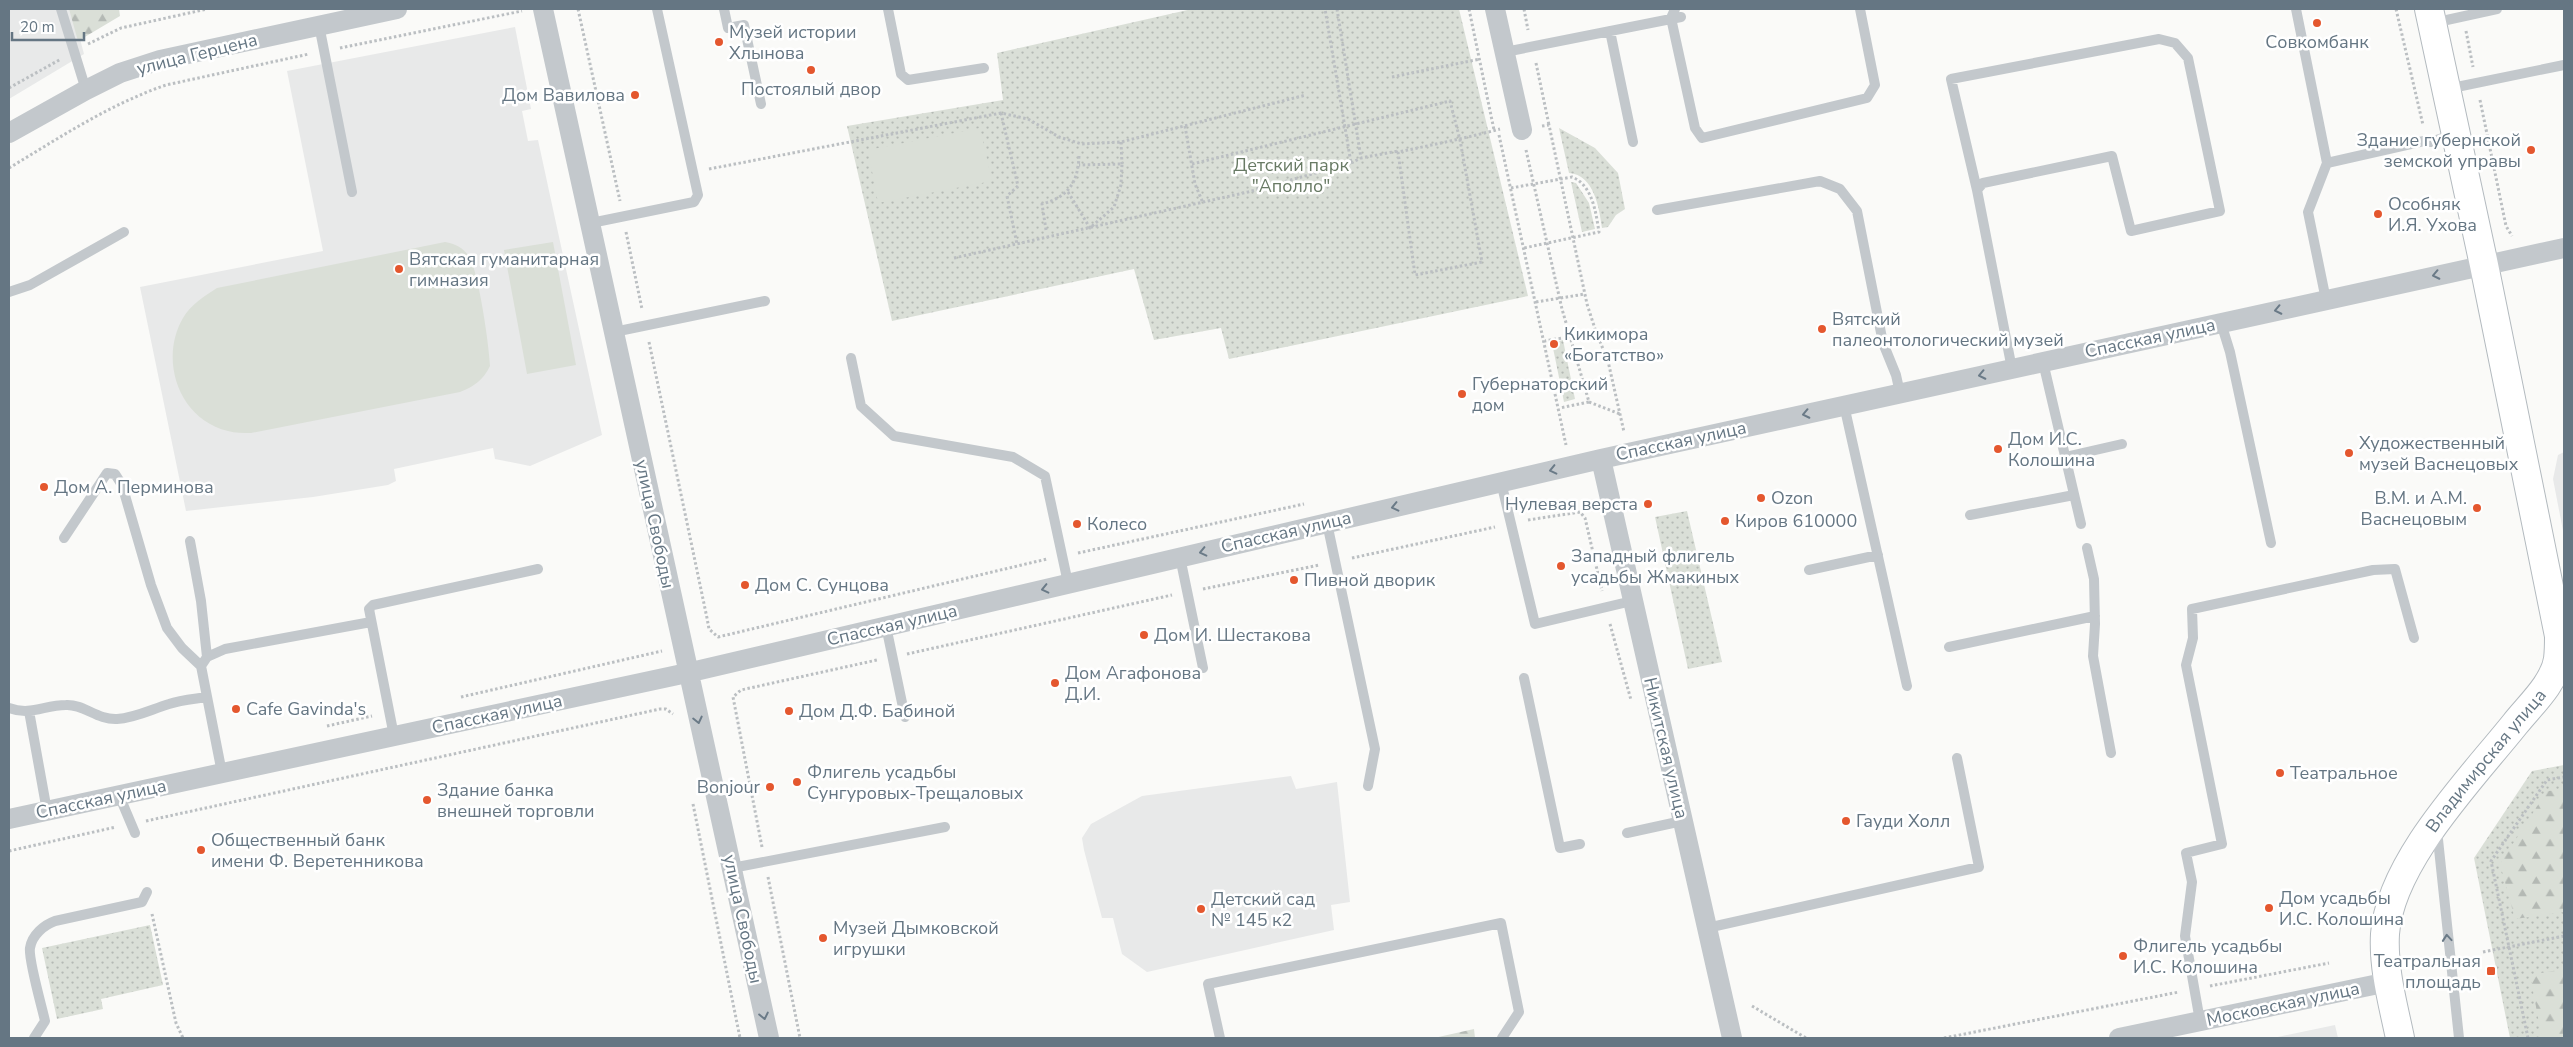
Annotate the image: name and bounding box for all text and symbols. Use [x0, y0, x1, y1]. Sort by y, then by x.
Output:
scale bar [12, 10, 85, 42]
text: 20 m [20, 17, 55, 37]
marker: Совкомбанк [2311, 17, 2323, 29]
place label: Музей истории Хлынова [729, 20, 857, 65]
street label: улица Герцена [134, 27, 260, 81]
place label: Совкомбанк [2265, 30, 2369, 54]
marker: Музей истории Хлынова [713, 36, 725, 48]
marker: Постоялый двор [805, 64, 817, 76]
place label: Постоялый двор [741, 77, 881, 101]
place label: Дом Вавилова [502, 83, 625, 107]
marker: Дом Вавилова [629, 89, 641, 101]
place label: Здание губернской земской управы [2357, 128, 2521, 173]
marker: Здание губернской земской управы [2525, 144, 2537, 156]
park label: Детский парк "Аполло" [1233, 153, 1349, 198]
place label: Особняк И.Я. Ухова [2388, 192, 2477, 237]
marker: Особняк И.Я. Ухова [2372, 208, 2384, 220]
place label: Вятская гуманитарная гимназия [409, 247, 599, 292]
marker: Вятская гуманитарная гимназия [393, 263, 405, 275]
one-way arrow [2432, 270, 2441, 280]
one-way arrow [2273, 304, 2282, 315]
place label: Вятский палеонтологический музей [1832, 307, 2064, 352]
street label: Спасская улица [2082, 312, 2218, 364]
place label: Кикимора «Богатство» [1564, 322, 1664, 367]
marker: Вятский палеонтологический музей [1816, 323, 1828, 335]
marker: Кикимора «Богатство» [1548, 338, 1560, 350]
one-way arrow [1978, 369, 1987, 380]
place label: Губернаторский дом [1472, 372, 1608, 417]
marker: Губернаторский дом [1456, 388, 1468, 400]
one-way arrow [1802, 408, 1811, 419]
street label: Спасская улица [1613, 415, 1749, 467]
place label: Дом И.С. Колошина [2008, 427, 2095, 472]
place label: Художественный музей Васнецовых [2359, 431, 2519, 476]
marker: Дом И.С. Колошина [1992, 443, 2004, 455]
marker: Художественный музей Васнецовых [2343, 447, 2355, 459]
street label: улица Свободы [630, 457, 680, 591]
one-way arrow [1549, 464, 1558, 475]
place label: Дом А. Перминова [54, 475, 214, 499]
marker: Дом А. Перминова [38, 481, 50, 493]
place label: Ozon [1771, 486, 1813, 510]
place label: В.М. и А.М. Васнецовым [2360, 486, 2467, 531]
place label: Нулевая верста [1505, 492, 1638, 516]
marker: Ozon [1755, 492, 1767, 504]
marker: Нулевая верста [1642, 498, 1654, 510]
one-way arrow [1391, 501, 1400, 512]
marker: В.М. и А.М. Васнецовым [2471, 502, 2483, 514]
street label: Спасская улица [1218, 505, 1354, 559]
place label: Киров 610000 [1735, 509, 1857, 533]
place label: Колесо [1087, 512, 1147, 536]
marker: Киров 610000 [1719, 515, 1731, 527]
marker: Колесо [1071, 518, 1083, 530]
place label: Западный флигель усадьбы Жмакиных [1571, 544, 1739, 589]
one-way arrow [1198, 546, 1207, 557]
marker: Западный флигель усадьбы Жмакиных [1555, 560, 1567, 572]
place label: Пивной дворик [1304, 568, 1436, 592]
place label: Дом С. Сунцова [755, 573, 889, 597]
marker: Пивной дворик [1288, 574, 1300, 586]
marker: Дом С. Сунцова [739, 579, 751, 591]
one-way arrow [1040, 583, 1049, 594]
street label: Спасская улица [824, 598, 960, 652]
place label: Дом И. Шестакова [1154, 623, 1311, 647]
marker: Дом И. Шестакова [1138, 629, 1150, 641]
place label: Дом Агафонова Д.И. [1065, 661, 1201, 706]
street label: Никитская улица [1638, 675, 1694, 821]
marker: Дом Агафонова Д.И. [1049, 677, 1061, 689]
street label: Владимирская улица [2420, 684, 2552, 837]
street label: Спасская улица [429, 688, 565, 740]
place label: Cafe Gavinda's [246, 697, 366, 721]
place label: Дом Д.Ф. Бабиной [799, 699, 955, 723]
marker: Cafe Gavinda's [230, 703, 242, 715]
marker: Дом Д.Ф. Бабиной [783, 705, 795, 717]
one-way arrow [692, 716, 703, 725]
place label: Флигель усадьбы Сунгуровых-Трещаловых [807, 760, 1024, 805]
place label: Театральное [2290, 761, 2398, 785]
marker: Театральное [2274, 767, 2286, 779]
street label: Спасская улица [33, 773, 169, 825]
place label: Bonjour [697, 775, 761, 799]
marker: Флигель усадьбы Сунгуровых-Трещаловых [791, 776, 803, 788]
place label: Здание банка внешней торговли [437, 778, 595, 823]
marker: Bonjour [764, 781, 776, 793]
marker: Здание банка внешней торговли [421, 794, 433, 806]
place label: Гауди Холл [1856, 809, 1950, 833]
marker: Гауди Холл [1840, 815, 1852, 827]
place label: Общественный банк имени Ф. Веретенникова [211, 828, 424, 873]
marker: Общественный банк имени Ф. Веретенникова [195, 844, 207, 856]
street label: улица Свободы [718, 852, 768, 986]
place label: Дом усадьбы И.С. Колошина [2279, 886, 2404, 931]
place label: Детский сад № 145 к2 [1211, 887, 1316, 932]
marker: Дом усадьбы И.С. Колошина [2263, 902, 2275, 914]
marker: Детский сад № 145 к2 [1195, 903, 1207, 915]
place label: Музей Дымковской игрушки [833, 916, 999, 961]
marker: Музей Дымковской игрушки [817, 932, 829, 944]
one-way arrow [2442, 933, 2453, 941]
place label: Флигель усадьбы И.С. Колошина [2133, 934, 2282, 979]
place label: Театральная площадь [2374, 949, 2481, 994]
marker: Флигель усадьбы И.С. Колошина [2117, 950, 2129, 962]
marker: Театральная площадь [2485, 965, 2497, 977]
street label: Московская улица [2204, 976, 2362, 1032]
one-way arrow [758, 1011, 769, 1020]

